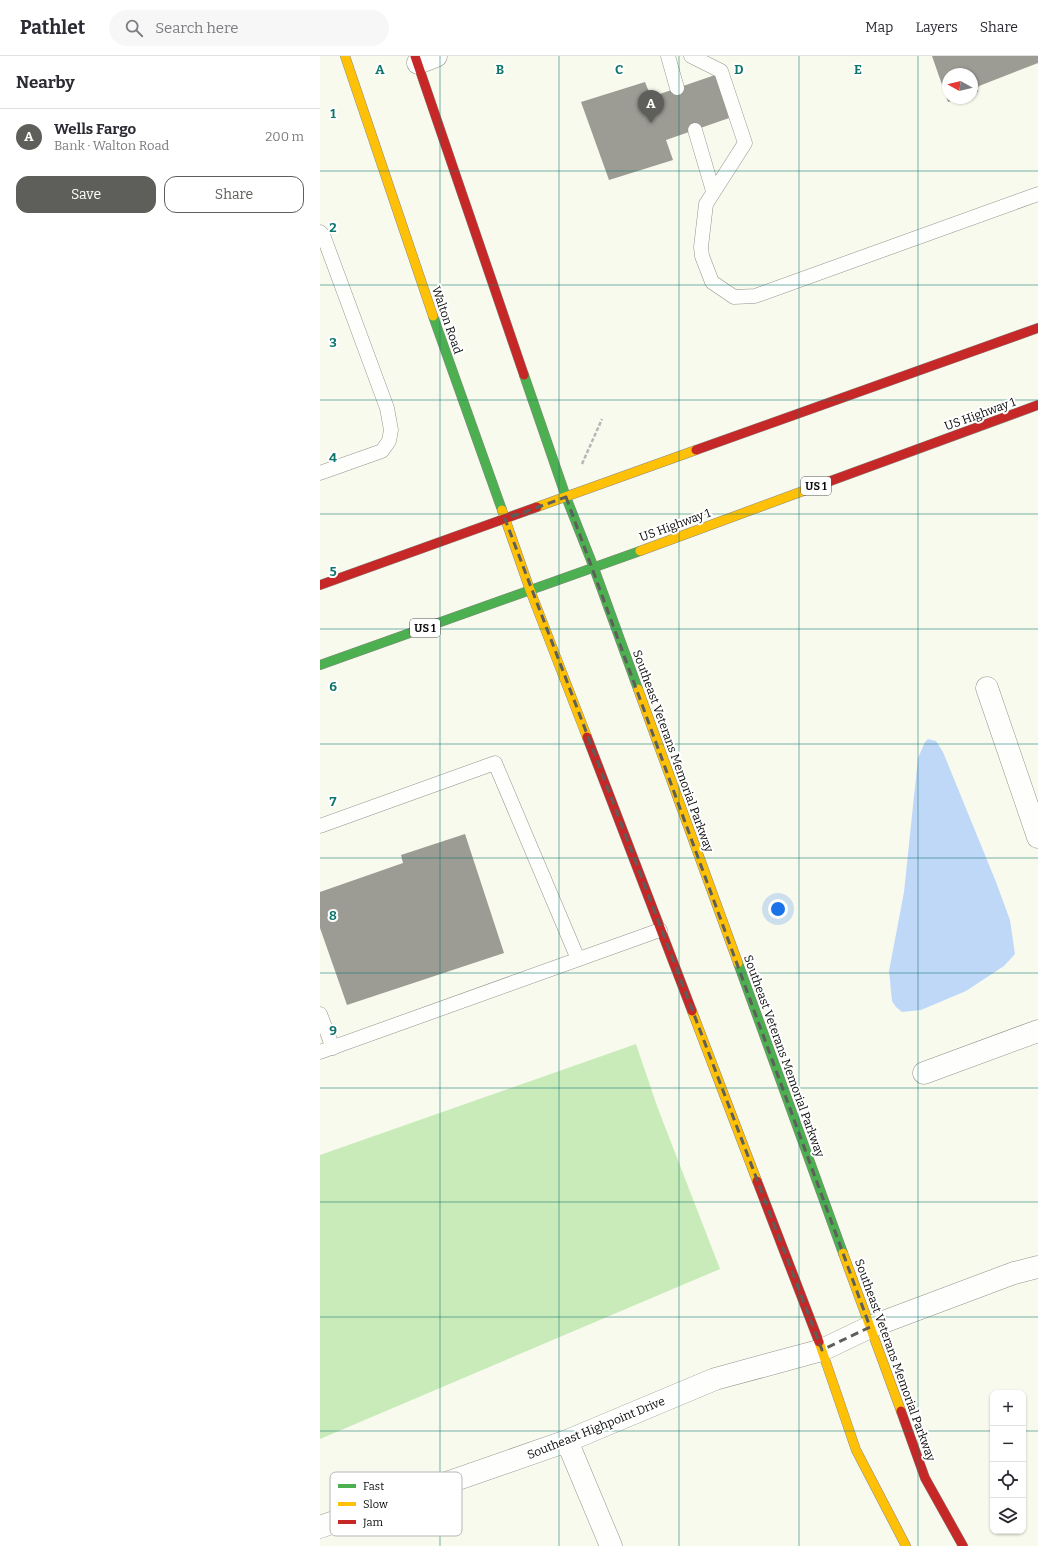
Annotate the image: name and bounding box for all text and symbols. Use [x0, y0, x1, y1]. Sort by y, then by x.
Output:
search box [109, 10, 389, 46]
text: Pathlet [20, 16, 85, 39]
icon: search [123, 17, 145, 39]
text: Search here [155, 19, 238, 37]
text: Map [865, 19, 893, 36]
text: Layers [915, 19, 958, 36]
text: Share [980, 19, 1018, 36]
text: A [375, 62, 385, 77]
text: B [496, 62, 504, 77]
text: C [615, 62, 623, 77]
text: D [734, 62, 744, 77]
text: E [854, 62, 862, 77]
north arrow [942, 68, 978, 104]
text: Nearby [16, 72, 75, 93]
pin: A [638, 90, 664, 123]
text: 1 [330, 106, 336, 121]
text: Wells Fargo [54, 120, 136, 138]
text: A [24, 129, 34, 144]
text: 200 m [265, 129, 304, 144]
text: Bank · Walton Road [54, 138, 169, 153]
button: Save [16, 176, 156, 213]
button: Share [164, 176, 304, 213]
text: 2 [329, 220, 337, 235]
street label: Walton Road [429, 284, 465, 356]
text: 3 [329, 335, 337, 350]
street label: US Highway 1 [943, 395, 1018, 433]
text: 4 [329, 450, 337, 465]
road number: US 1 [801, 477, 831, 495]
street label: US Highway 1 [638, 506, 713, 544]
text: 5 [329, 564, 337, 579]
road number: US 1 [410, 619, 440, 637]
street label: Southeast Veterans Memorial Parkway [630, 648, 716, 855]
text: 6 [329, 679, 337, 694]
text: 7 [330, 794, 337, 809]
your location [768, 899, 788, 919]
text: 8 [329, 908, 337, 923]
street label: Southeast Veterans Memorial Parkway [741, 953, 827, 1160]
text: 9 [329, 1023, 337, 1038]
street label: Southeast Veterans Memorial Parkway [852, 1257, 938, 1464]
map controls [990, 1390, 1026, 1534]
button: + [990, 1390, 1026, 1426]
street label: Southeast Highpoint Drive [525, 1394, 667, 1462]
button: − [990, 1426, 1026, 1462]
button: locate [990, 1462, 1026, 1498]
legend [330, 1472, 462, 1536]
text: Fast [363, 1480, 384, 1493]
text: Slow [363, 1498, 388, 1511]
button: layers [990, 1498, 1026, 1534]
text: Jam [362, 1516, 383, 1529]

